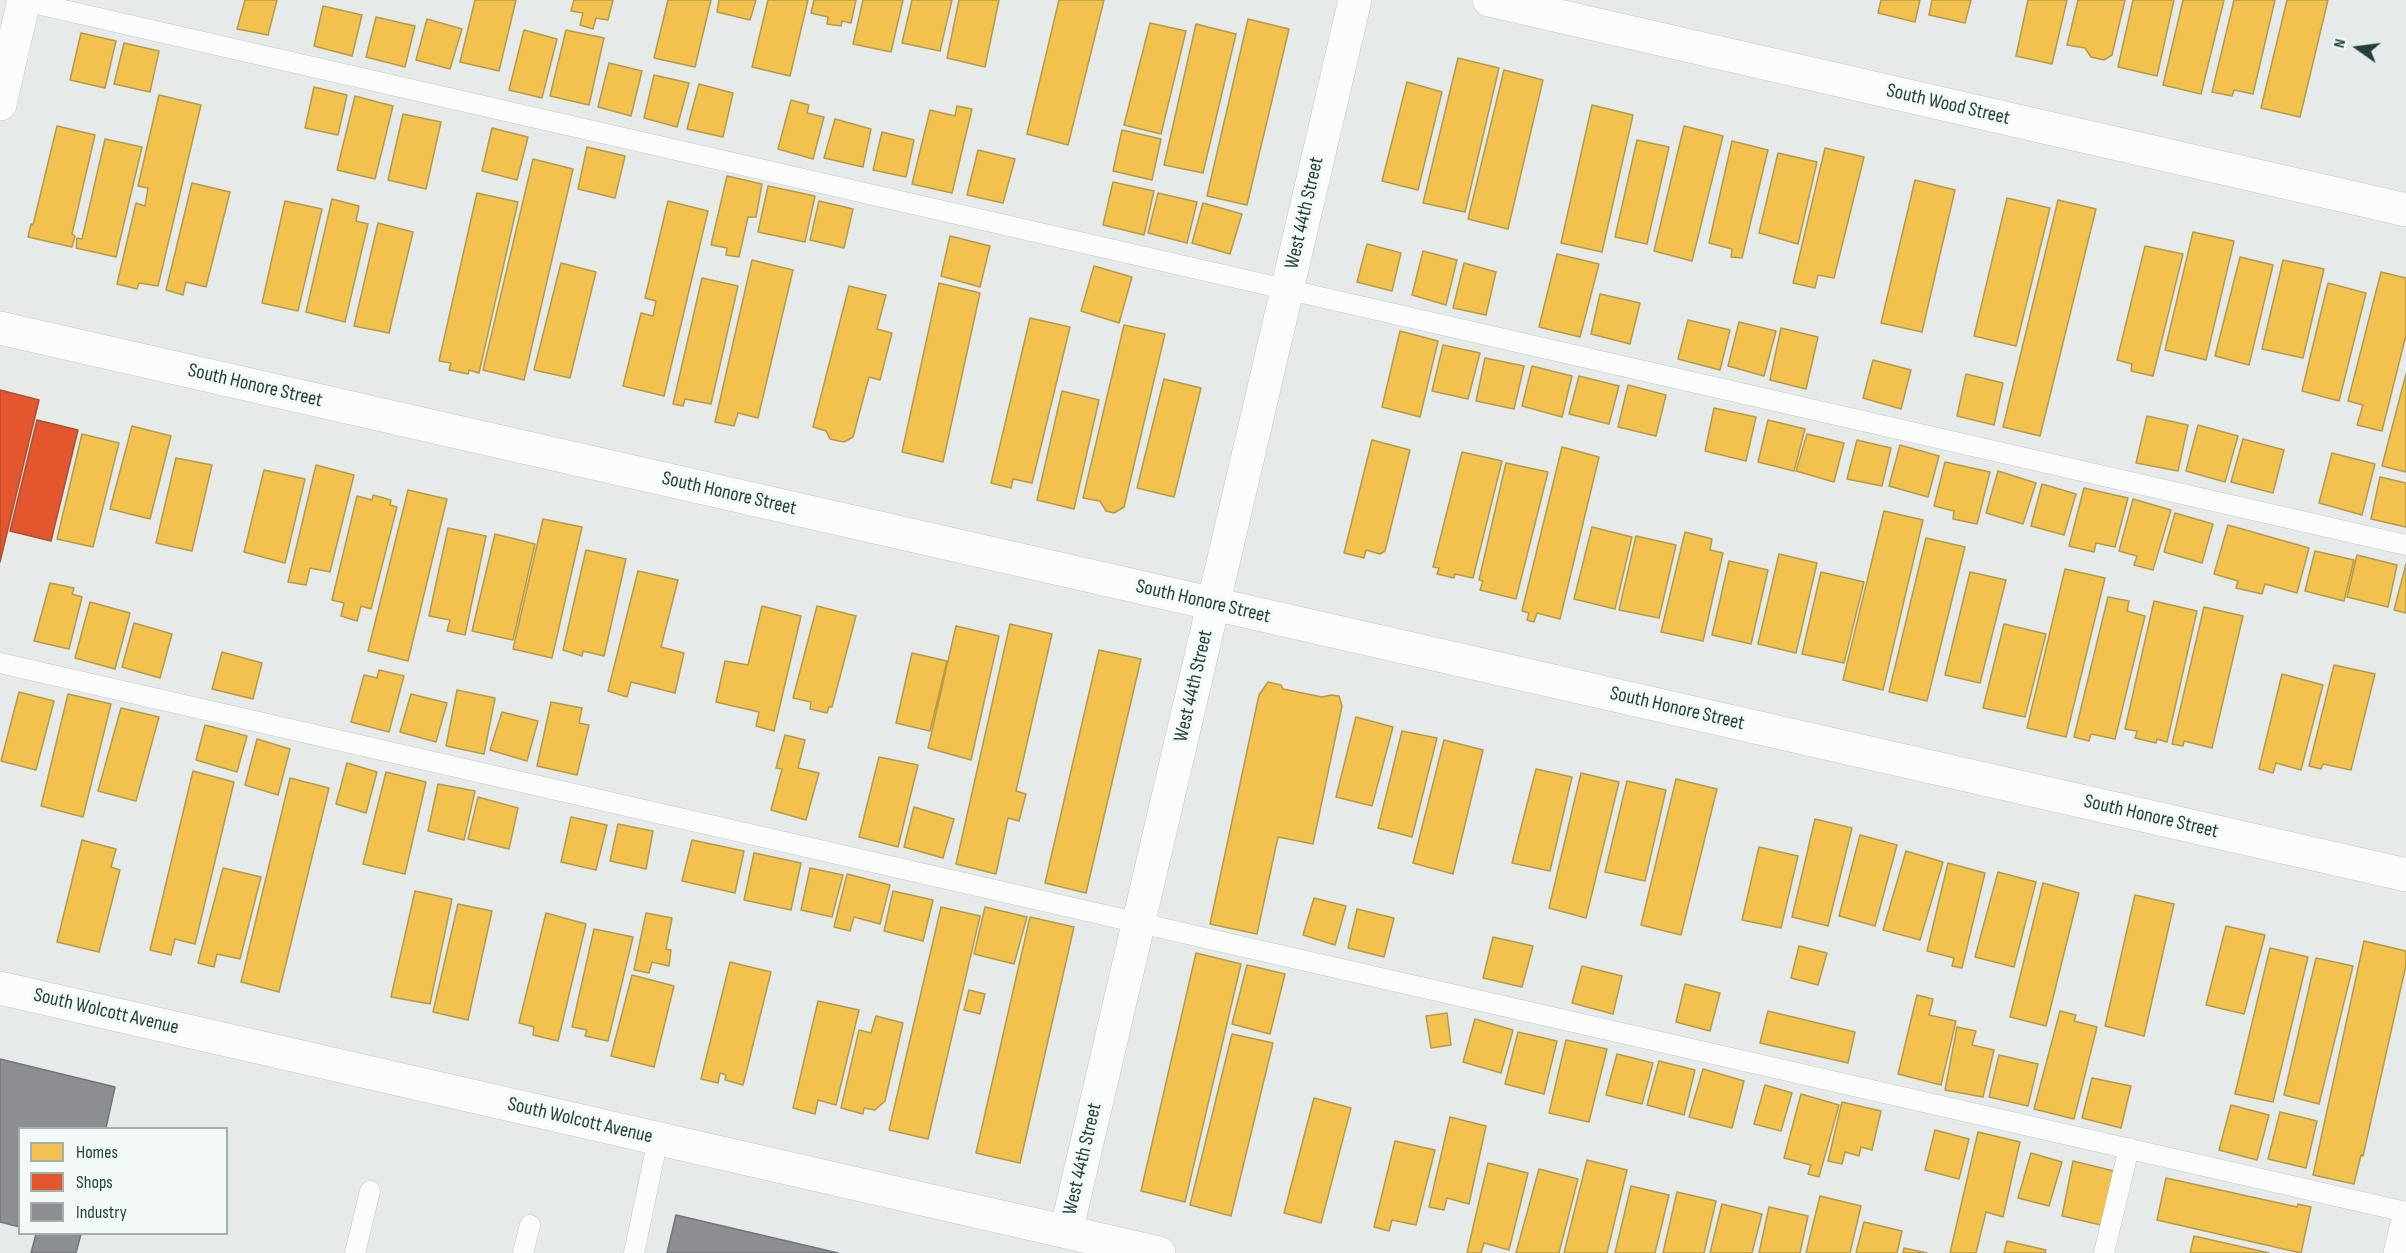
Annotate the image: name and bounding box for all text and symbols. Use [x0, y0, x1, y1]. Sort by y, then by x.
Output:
north arrow [2328, 18, 2388, 78]
text: N [2330, 37, 2350, 50]
street label: South Wood Street [1884, 79, 2012, 131]
street label: West 44th Street [1280, 155, 1330, 271]
street label: South Honore Street [185, 359, 325, 413]
street label: South Honore Street [659, 467, 799, 521]
street label: South Honore Street [1133, 575, 1273, 629]
street label: West 44th Street [1169, 628, 1219, 744]
street label: South Honore Street [1607, 682, 1747, 736]
street label: South Honore Street [2081, 790, 2221, 844]
street label: South Wolcott Avenue [31, 984, 181, 1040]
street label: South Wolcott Avenue [505, 1093, 655, 1149]
street label: West 44th Street [1058, 1101, 1108, 1217]
legend [18, 1127, 228, 1235]
text: Homes [76, 1142, 118, 1163]
text: Shops [76, 1172, 113, 1193]
text: Industry [76, 1202, 127, 1223]

